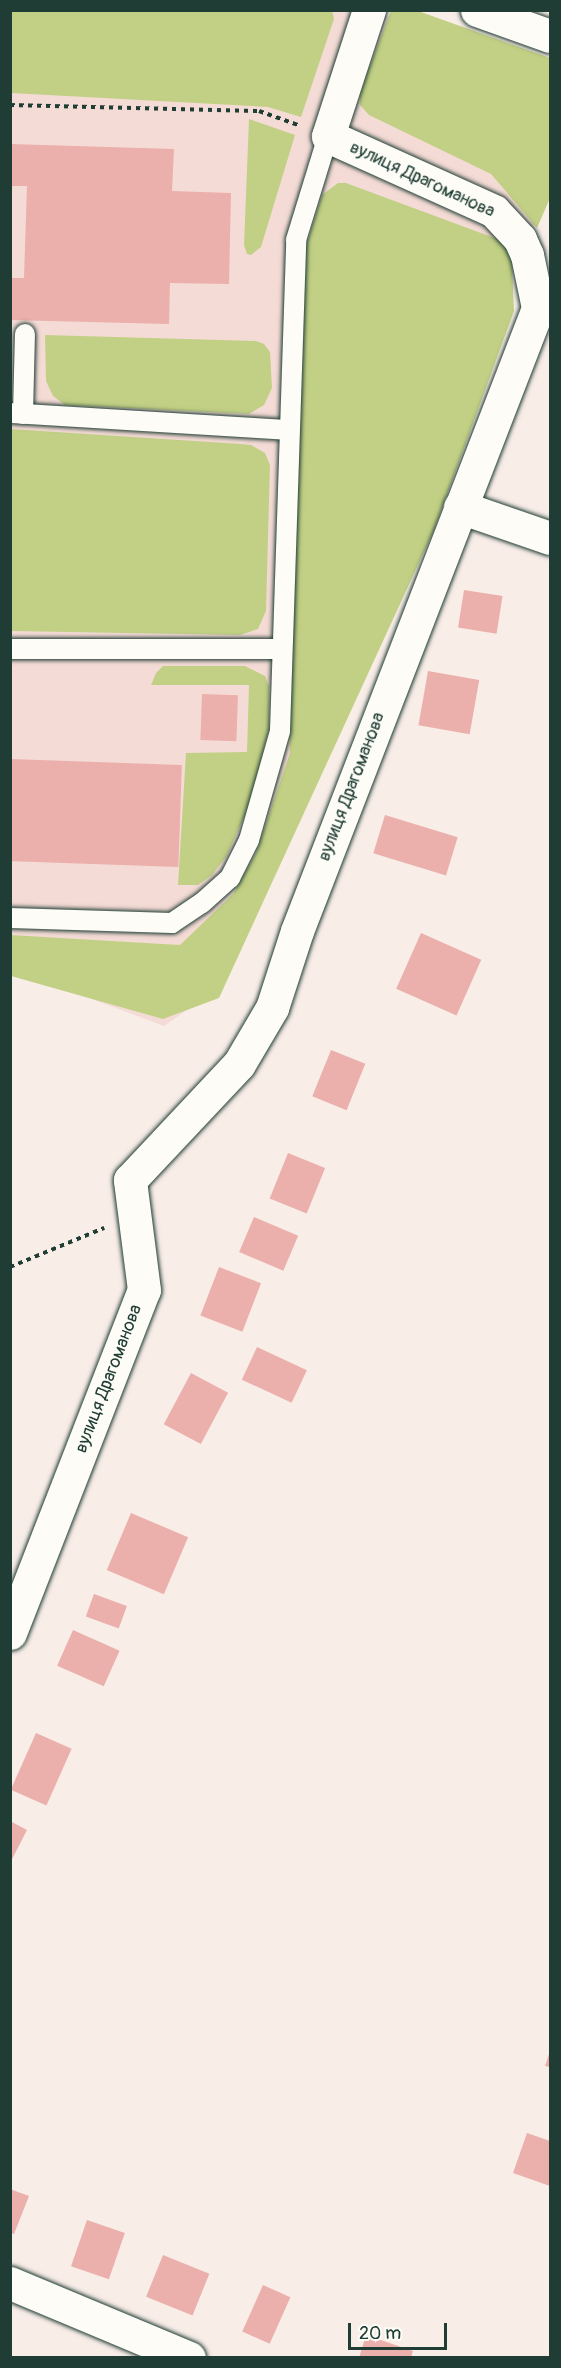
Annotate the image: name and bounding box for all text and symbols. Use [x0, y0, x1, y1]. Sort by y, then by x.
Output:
street label: вулиця Драгоманова [346, 137, 498, 223]
street label: вулиця Драгоманова [314, 710, 390, 864]
street label: вулиця Драгоманова [71, 1302, 147, 1456]
scale bar [351, 2311, 450, 2349]
text: 20 m [359, 2322, 401, 2345]

